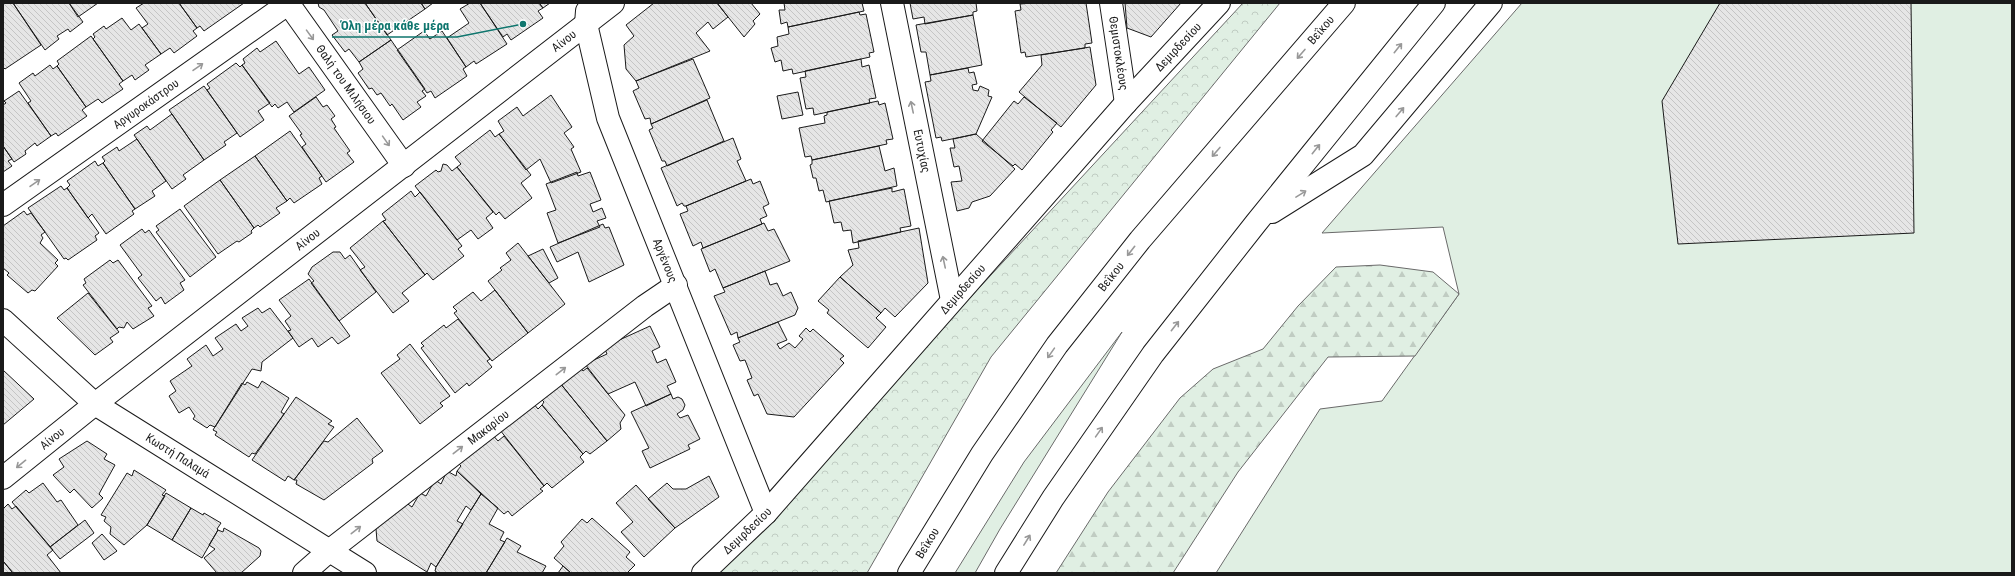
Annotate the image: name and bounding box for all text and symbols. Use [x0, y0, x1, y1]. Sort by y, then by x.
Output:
callout: Όλη μέρα κάθε μέρα [332, 12, 457, 37]
street label: Βεΐκου [1305, 12, 1337, 47]
street label: Θεμιστοκλέους [1106, 15, 1131, 92]
text: Όλη μέρα κάθε μέρα [340, 18, 450, 33]
street label: Δεμιρδεσίου [1152, 20, 1204, 74]
street label: Αίνου [549, 27, 579, 55]
one-way arrow [306, 29, 315, 40]
street label: Θαλή του Μιλήσιου [313, 42, 379, 127]
one-way arrow [1394, 42, 1402, 53]
one-way arrow [1296, 48, 1305, 59]
one-way arrow [192, 63, 203, 71]
street label: Αργυροκάστρου [110, 76, 182, 132]
one-way arrow [908, 101, 916, 114]
one-way arrow [1395, 106, 1404, 117]
street label: Ευτυχίας [911, 128, 933, 174]
one-way arrow [382, 135, 390, 146]
one-way arrow [1312, 143, 1320, 154]
one-way arrow [1211, 147, 1220, 158]
one-way arrow [29, 179, 40, 187]
one-way arrow [1295, 190, 1306, 198]
street label: Αίνου [293, 225, 323, 253]
street label: Αργένους [650, 236, 680, 285]
one-way arrow [1127, 246, 1136, 257]
one-way arrow [939, 256, 947, 269]
street label: Βεΐκου [1095, 259, 1127, 294]
street label: Δεμιρδεσίου [937, 261, 988, 317]
one-way arrow [1171, 321, 1179, 332]
one-way arrow [1047, 348, 1055, 359]
one-way arrow [555, 366, 566, 375]
street label: Μακαρίου [465, 407, 512, 448]
street label: Αίνου [37, 424, 67, 453]
one-way arrow [1095, 427, 1103, 438]
street label: Κωστή Παλαμά [143, 430, 212, 481]
one-way arrow [453, 446, 464, 455]
one-way arrow [15, 460, 26, 468]
street label: Δεμιρδεσίου [720, 505, 775, 557]
street label: Βεΐκου [913, 525, 942, 561]
one-way arrow [350, 526, 361, 534]
one-way arrow [1023, 535, 1031, 546]

